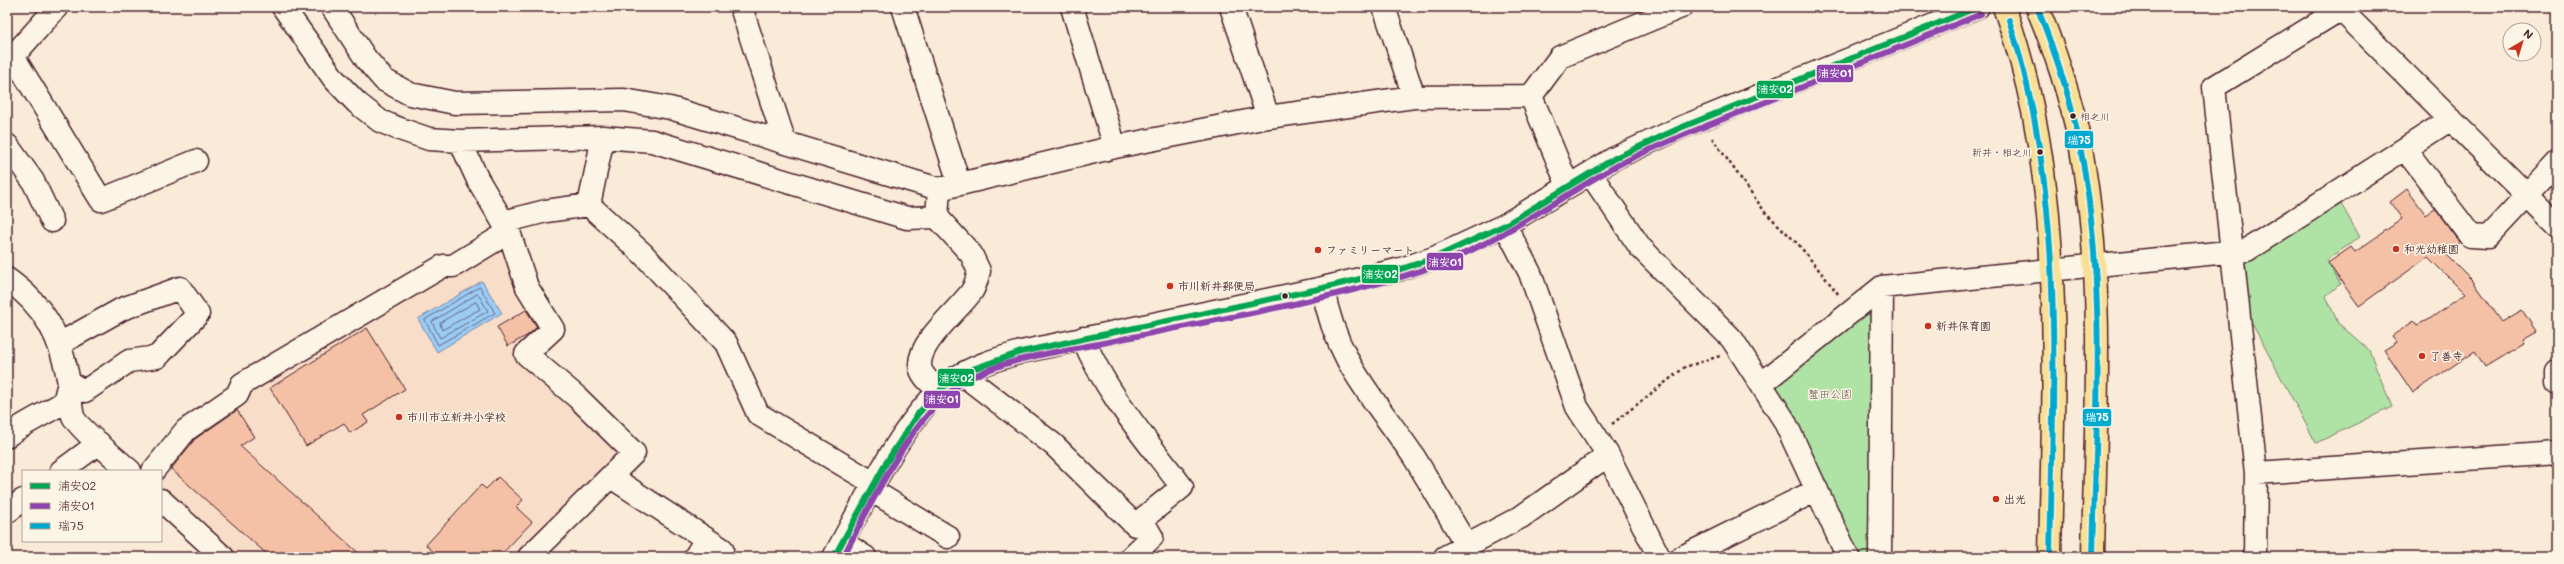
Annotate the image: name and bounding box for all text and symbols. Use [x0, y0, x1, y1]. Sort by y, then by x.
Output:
north arrow [2502, 22, 2542, 62]
text: N [2521, 25, 2536, 42]
line badge: 浦安01 [1816, 64, 1854, 83]
text: 浦安01 [1818, 65, 1852, 80]
line badge: 浦安02 [1756, 80, 1794, 99]
text: 浦安02 [1757, 81, 1793, 96]
place label: 相之川 [2080, 109, 2110, 123]
marker: 相之川 [2068, 111, 2078, 121]
line badge: 瑞75 [2064, 130, 2094, 149]
text: 瑞75 [2067, 132, 2091, 147]
place label: 新井・相之川 [1972, 145, 2032, 159]
marker: 新井・相之川 [2035, 147, 2045, 157]
place label: 和光幼稚園 [2404, 241, 2459, 256]
place label: ファミリーマート [1326, 242, 1414, 257]
marker: 和光幼稚園 [2391, 244, 2401, 254]
marker: ファミリーマート [1313, 245, 1323, 255]
line badge: 浦安01 [1426, 252, 1464, 271]
text: 浦安01 [1428, 254, 1462, 269]
line badge: 浦安02 [1361, 264, 1399, 284]
text: 浦安02 [1362, 266, 1398, 281]
place label: 市川新井郵便局 [1178, 278, 1255, 293]
marker: 市川新井郵便局 [1165, 281, 1175, 291]
unlabelled marker [1280, 291, 1290, 301]
place label: 新井保育園 [1936, 318, 1991, 333]
marker: 新井保育園 [1923, 321, 1933, 331]
place label: 了善寺 [2430, 348, 2463, 363]
marker: 了善寺 [2417, 351, 2427, 361]
line badge: 浦安02 [937, 368, 975, 387]
text: 浦安02 [938, 370, 974, 385]
park label: 蟹田公園 [1808, 386, 1852, 401]
line badge: 浦安01 [923, 390, 961, 409]
text: 浦安01 [925, 391, 959, 406]
line badge: 瑞75 [2082, 408, 2112, 427]
place label: 市川市立新井小学校 [407, 409, 506, 424]
text: 瑞75 [2085, 409, 2109, 424]
marker: 市川市立新井小学校 [394, 412, 404, 422]
legend [22, 470, 162, 542]
text: 浦安02 [58, 477, 96, 493]
place label: 出光 [2004, 491, 2026, 506]
marker: 出光 [1991, 494, 2001, 504]
text: 浦安01 [58, 497, 95, 513]
text: 瑞75 [58, 517, 84, 533]

